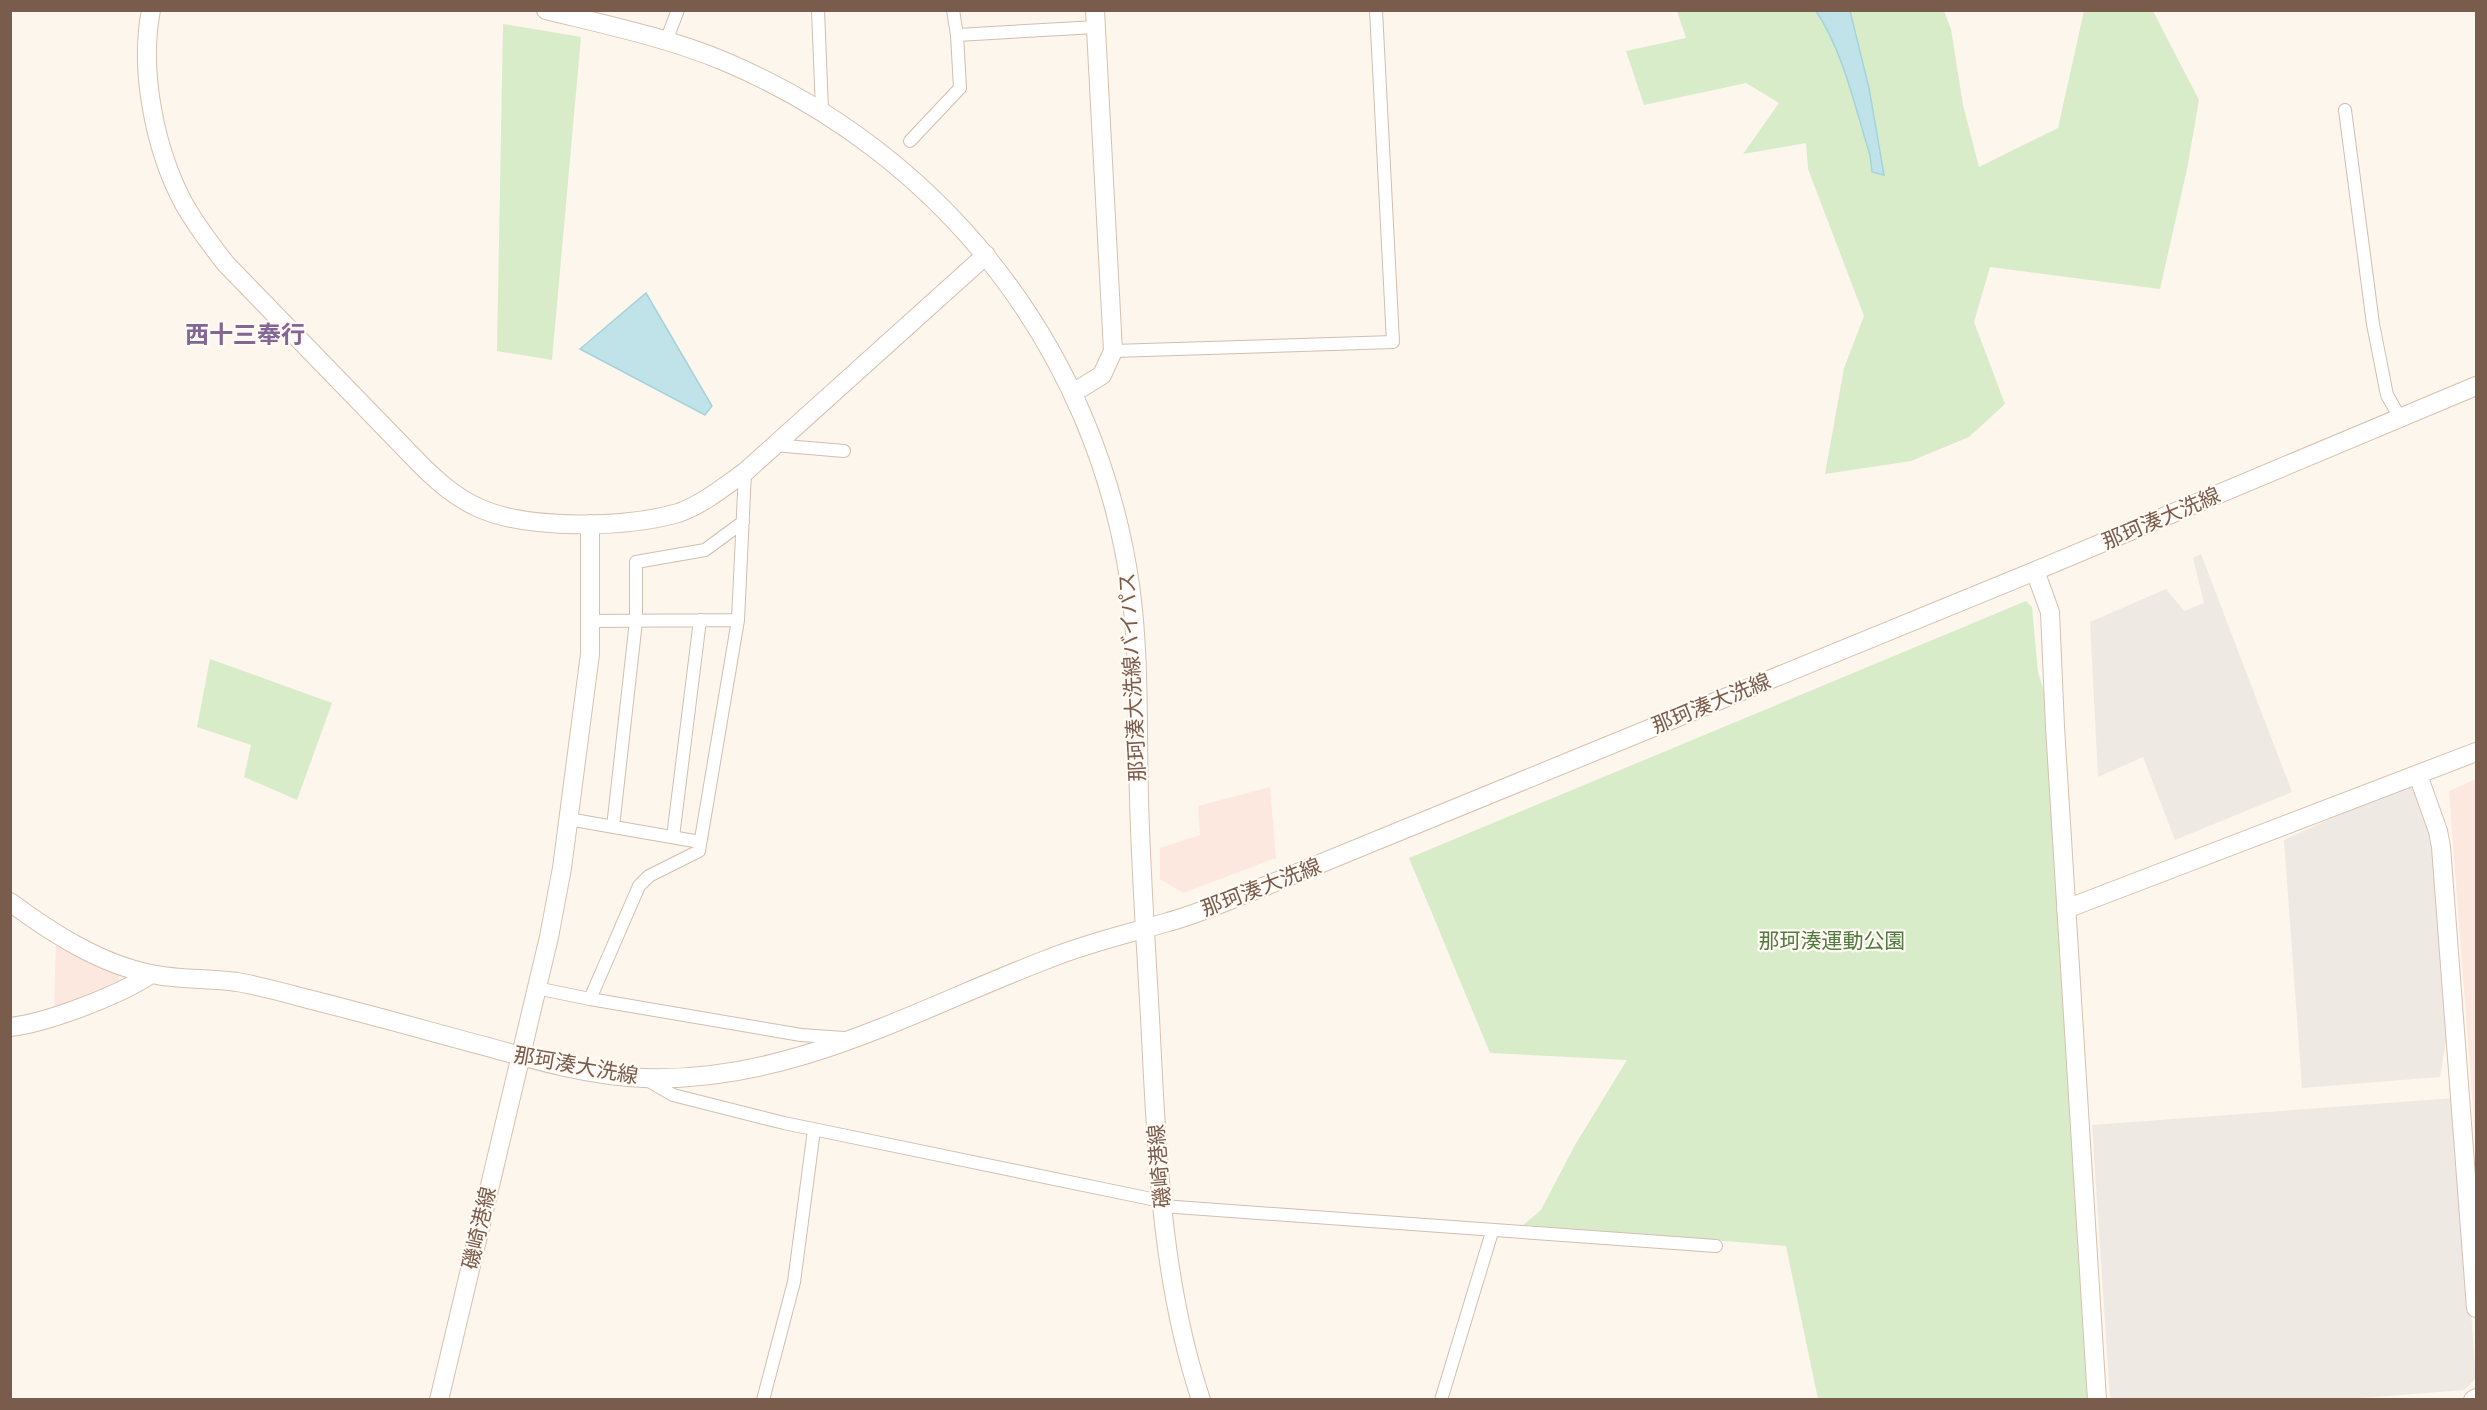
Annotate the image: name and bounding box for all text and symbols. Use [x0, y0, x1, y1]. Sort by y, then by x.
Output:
district label: 西十三奉行 [185, 320, 305, 349]
street label: 那珂湊大洗線 [2098, 482, 2224, 554]
street label: 那珂湊大洗線バイパス [1114, 572, 1150, 782]
street label: 那珂湊大洗線 [1648, 668, 1774, 738]
street label: 那珂湊大洗線 [1198, 853, 1324, 921]
park label: 那珂湊運動公園 [1759, 928, 1906, 953]
street label: 那珂湊大洗線 [512, 1042, 640, 1088]
street label: 磯崎港線 [1143, 1123, 1175, 1209]
street label: 磯崎港線 [457, 1184, 501, 1272]

